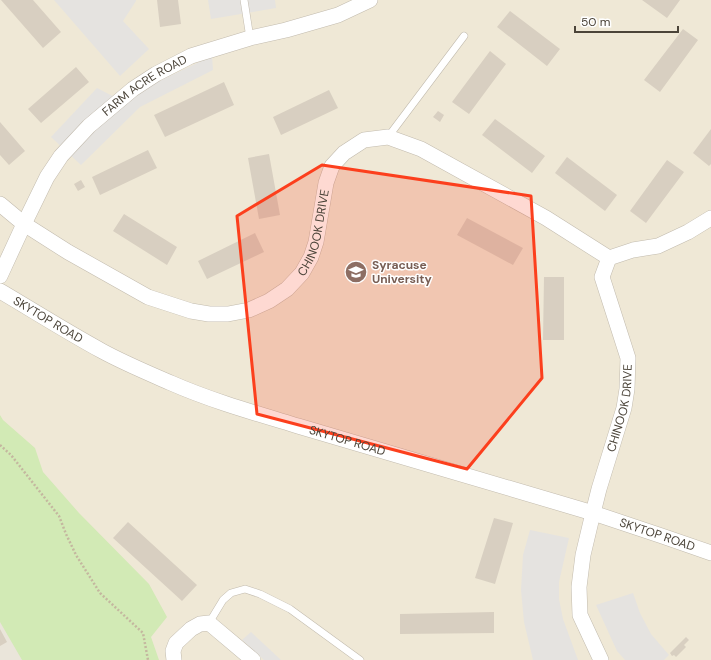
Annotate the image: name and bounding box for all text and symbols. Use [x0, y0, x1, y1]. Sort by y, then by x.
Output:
scale bar [575, 8, 678, 34]
text: 50 m [581, 14, 610, 30]
street label: FARM ACRE ROAD [99, 51, 190, 120]
street label: CHINOOK DRIVE [294, 188, 333, 279]
place label: Syracuse University [372, 257, 432, 287]
school or university icon: Syracuse University [343, 259, 369, 285]
street label: SKYTOP ROAD [10, 293, 86, 347]
street label: CHINOOK DRIVE [603, 364, 636, 454]
street label: SKYTOP ROAD [307, 422, 387, 459]
street label: SKYTOP ROAD [617, 514, 697, 555]

